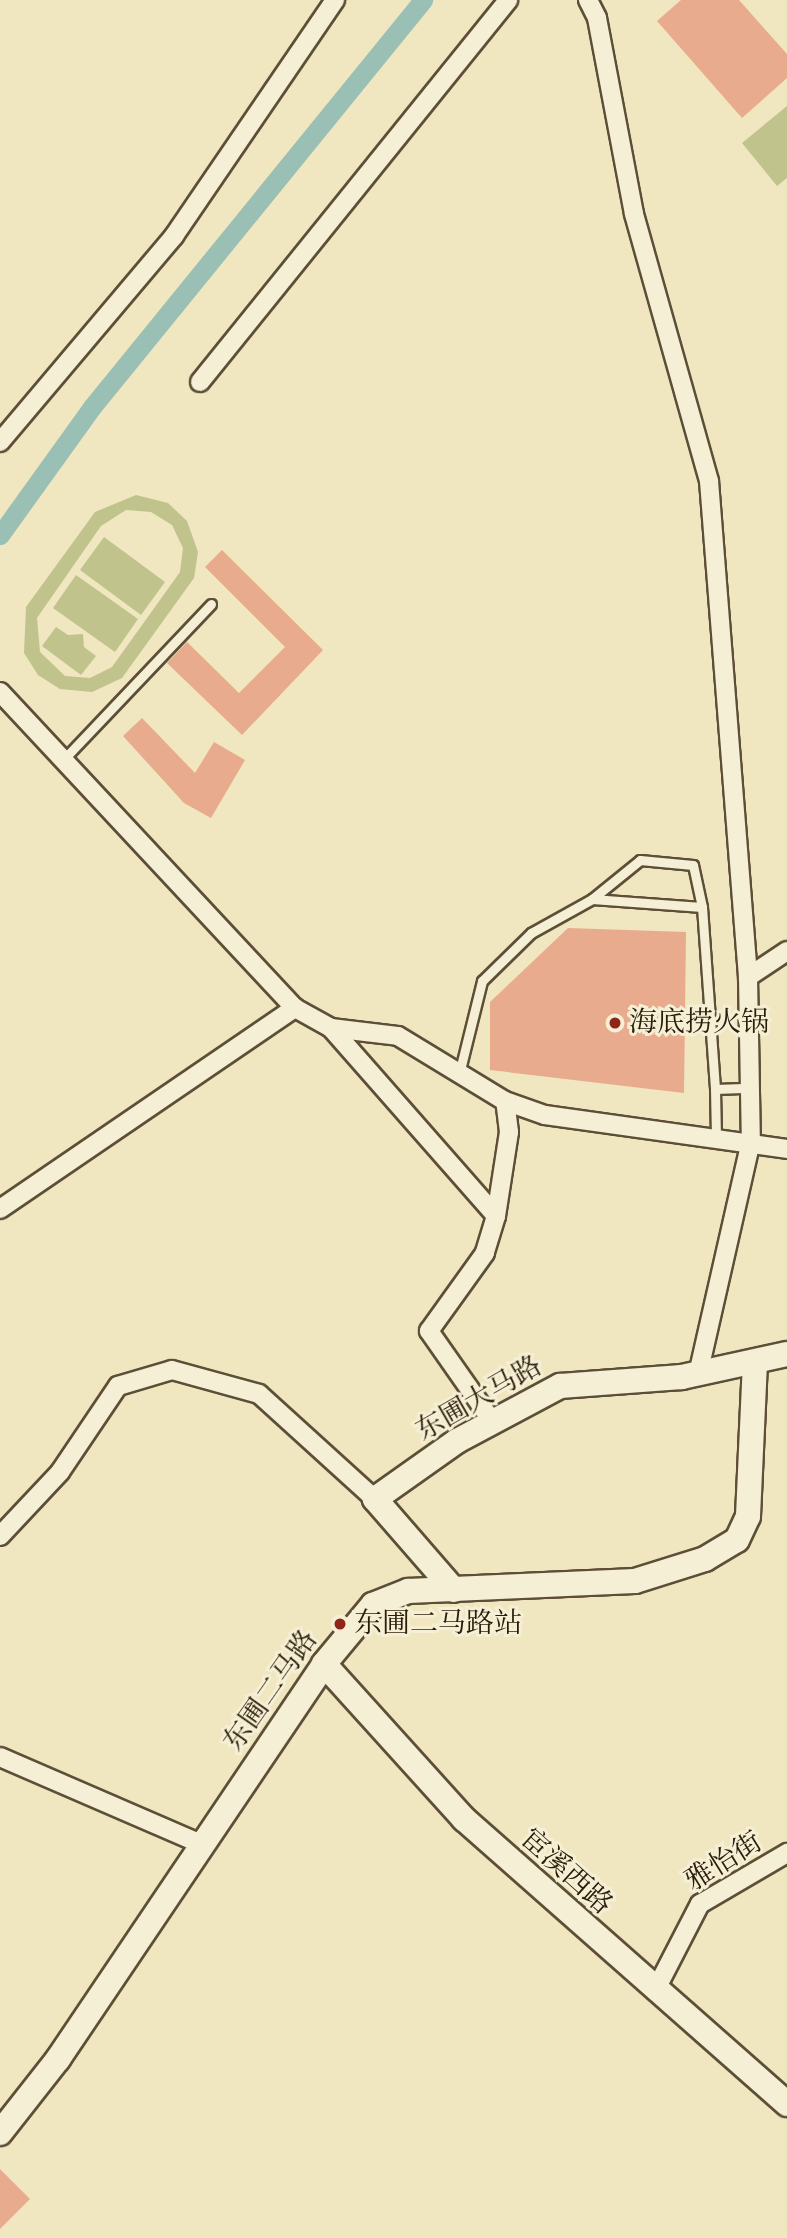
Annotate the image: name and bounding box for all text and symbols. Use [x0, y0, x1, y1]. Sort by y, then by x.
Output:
place label: 海底捞火锅 [629, 1006, 769, 1040]
marker: 海底捞火锅 [607, 1015, 623, 1031]
street label: 东圃大马路 [410, 1349, 548, 1449]
place label: 东圃二马路站 [354, 1607, 522, 1641]
marker: 东圃二马路站 [332, 1616, 348, 1632]
street label: 东圃二马路 [217, 1624, 325, 1758]
street label: 宦溪西路 [513, 1822, 619, 1922]
street label: 雅怡街 [679, 1825, 769, 1899]

